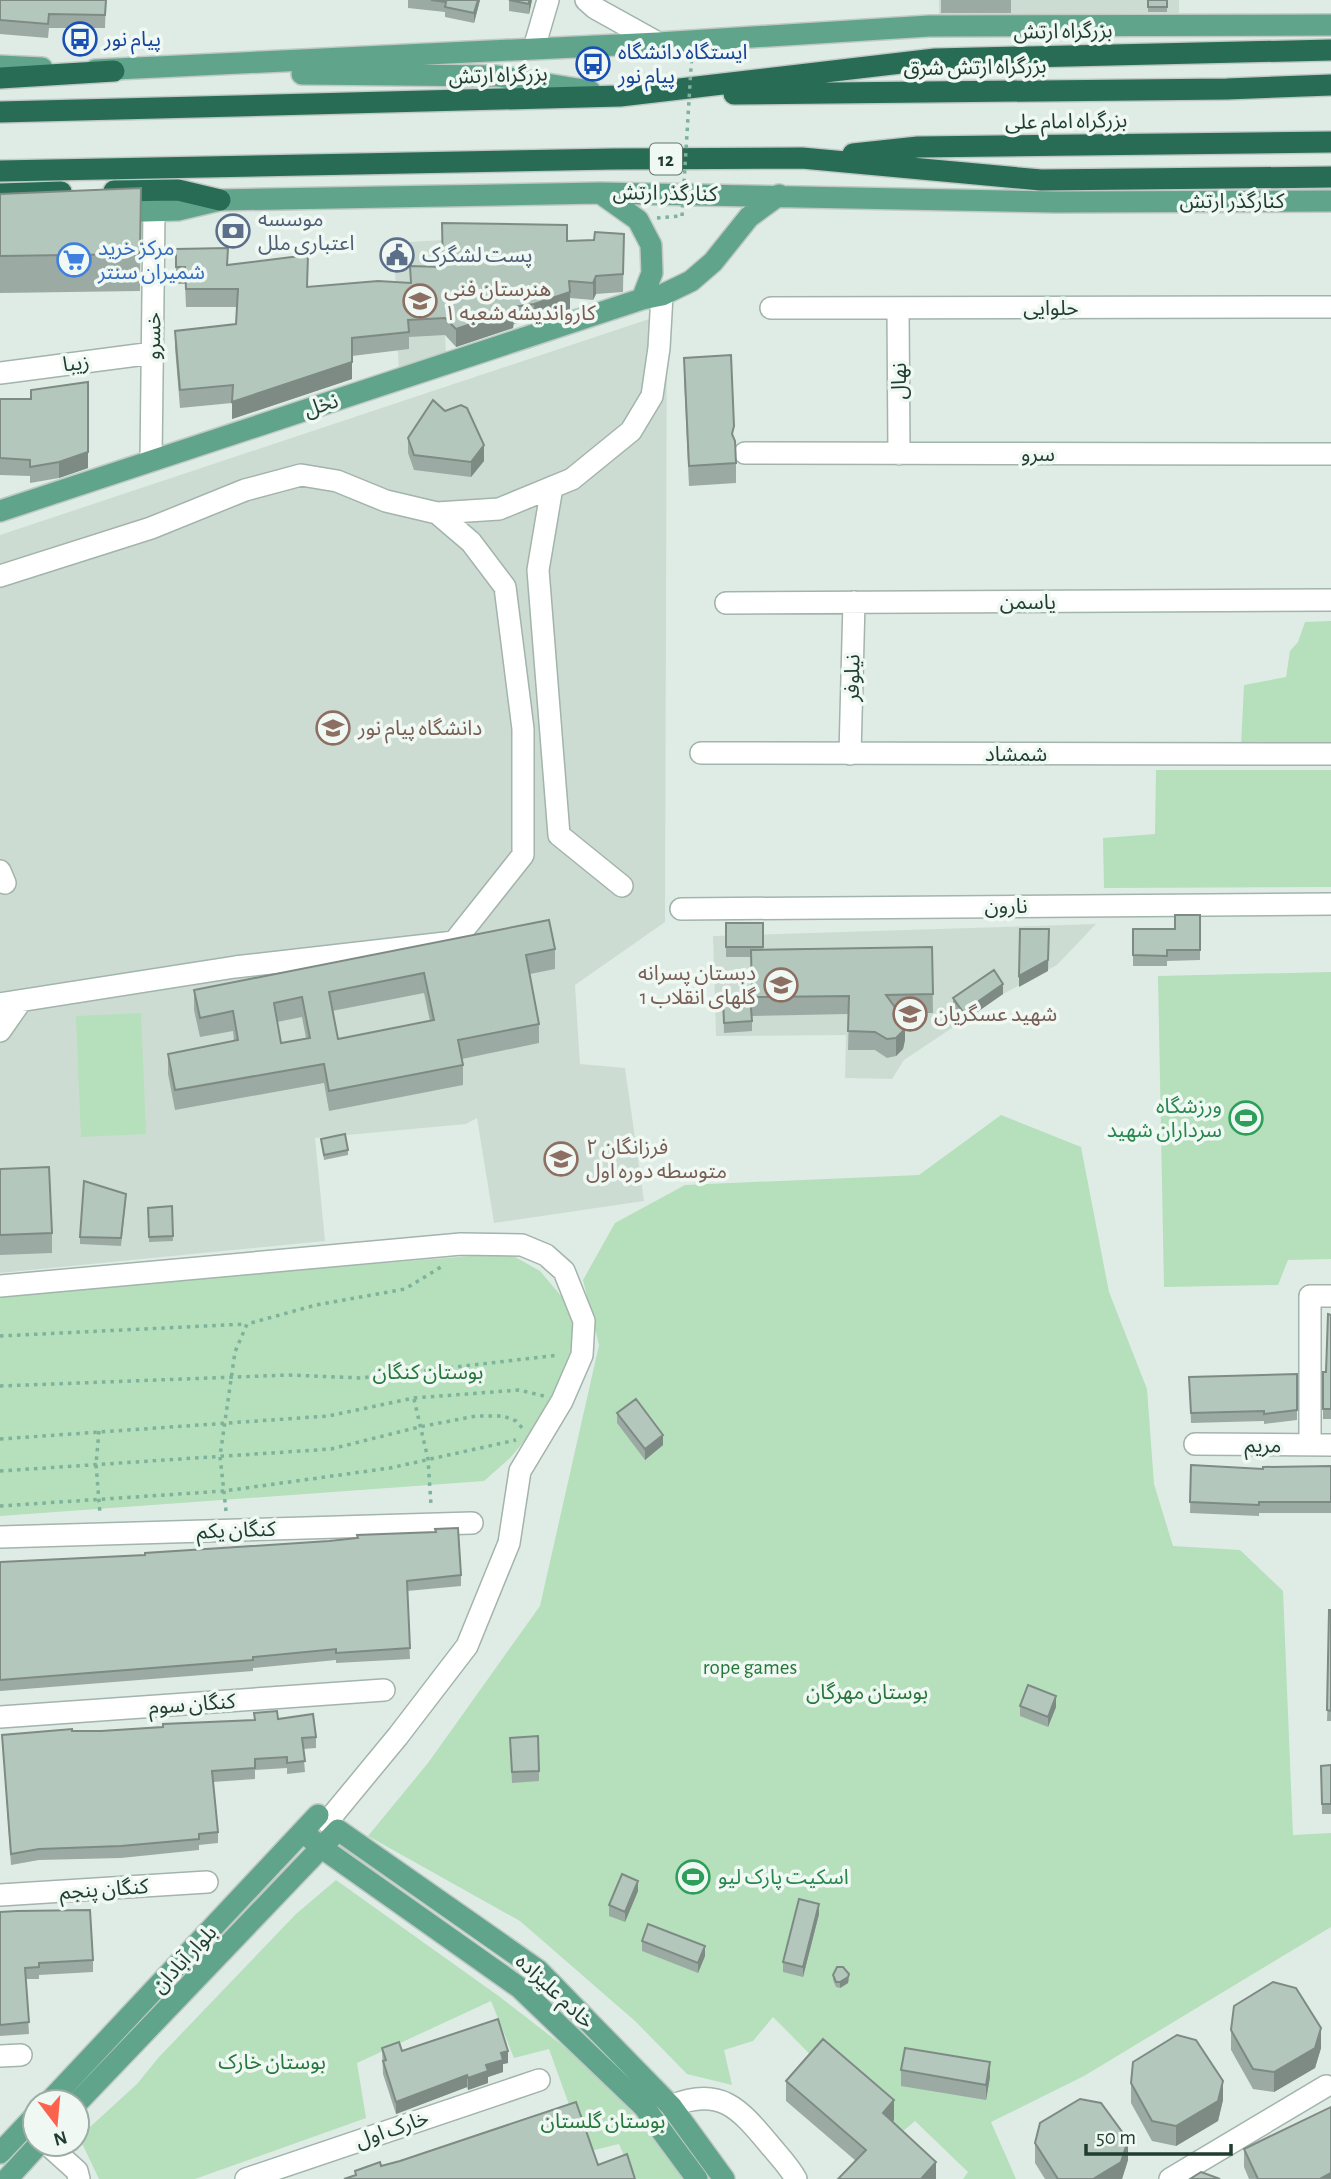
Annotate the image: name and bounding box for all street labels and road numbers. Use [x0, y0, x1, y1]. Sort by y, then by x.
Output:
street label: بزرگراه ارتش [1013, 19, 1113, 44]
street label: بزرگراه ارتش شرق [903, 55, 1047, 80]
street label: بزرگراه ارتش [448, 62, 548, 89]
street label: بزرگراه امام علی [1005, 109, 1127, 138]
road number: 12 [650, 144, 682, 174]
street label: کنارگذر ارتش [612, 181, 718, 206]
street label: کنارگذر ارتش [1180, 190, 1285, 213]
street label: حلوایی [1023, 298, 1079, 320]
street label: خسرو [143, 312, 165, 360]
street label: زیبا [62, 351, 91, 377]
street label: نهال [889, 362, 911, 400]
street label: نخل [302, 390, 341, 422]
street label: سرو [1021, 444, 1055, 466]
street label: یاسمن [1000, 592, 1056, 614]
street label: نیلوفر [842, 654, 864, 703]
street label: شمشاد [985, 744, 1047, 765]
street label: نارون [984, 896, 1028, 918]
street label: مریم [1244, 1435, 1282, 1460]
street label: کنگان یکم [196, 1518, 276, 1546]
street label: کنگان سوم [148, 1690, 237, 1723]
street label: کنگان پنجم [59, 1875, 150, 1907]
street label: بلوار آبادان [147, 1920, 221, 1998]
street label: خادم علیزاده [508, 1950, 598, 2036]
street label: خارک اول [353, 2107, 432, 2153]

